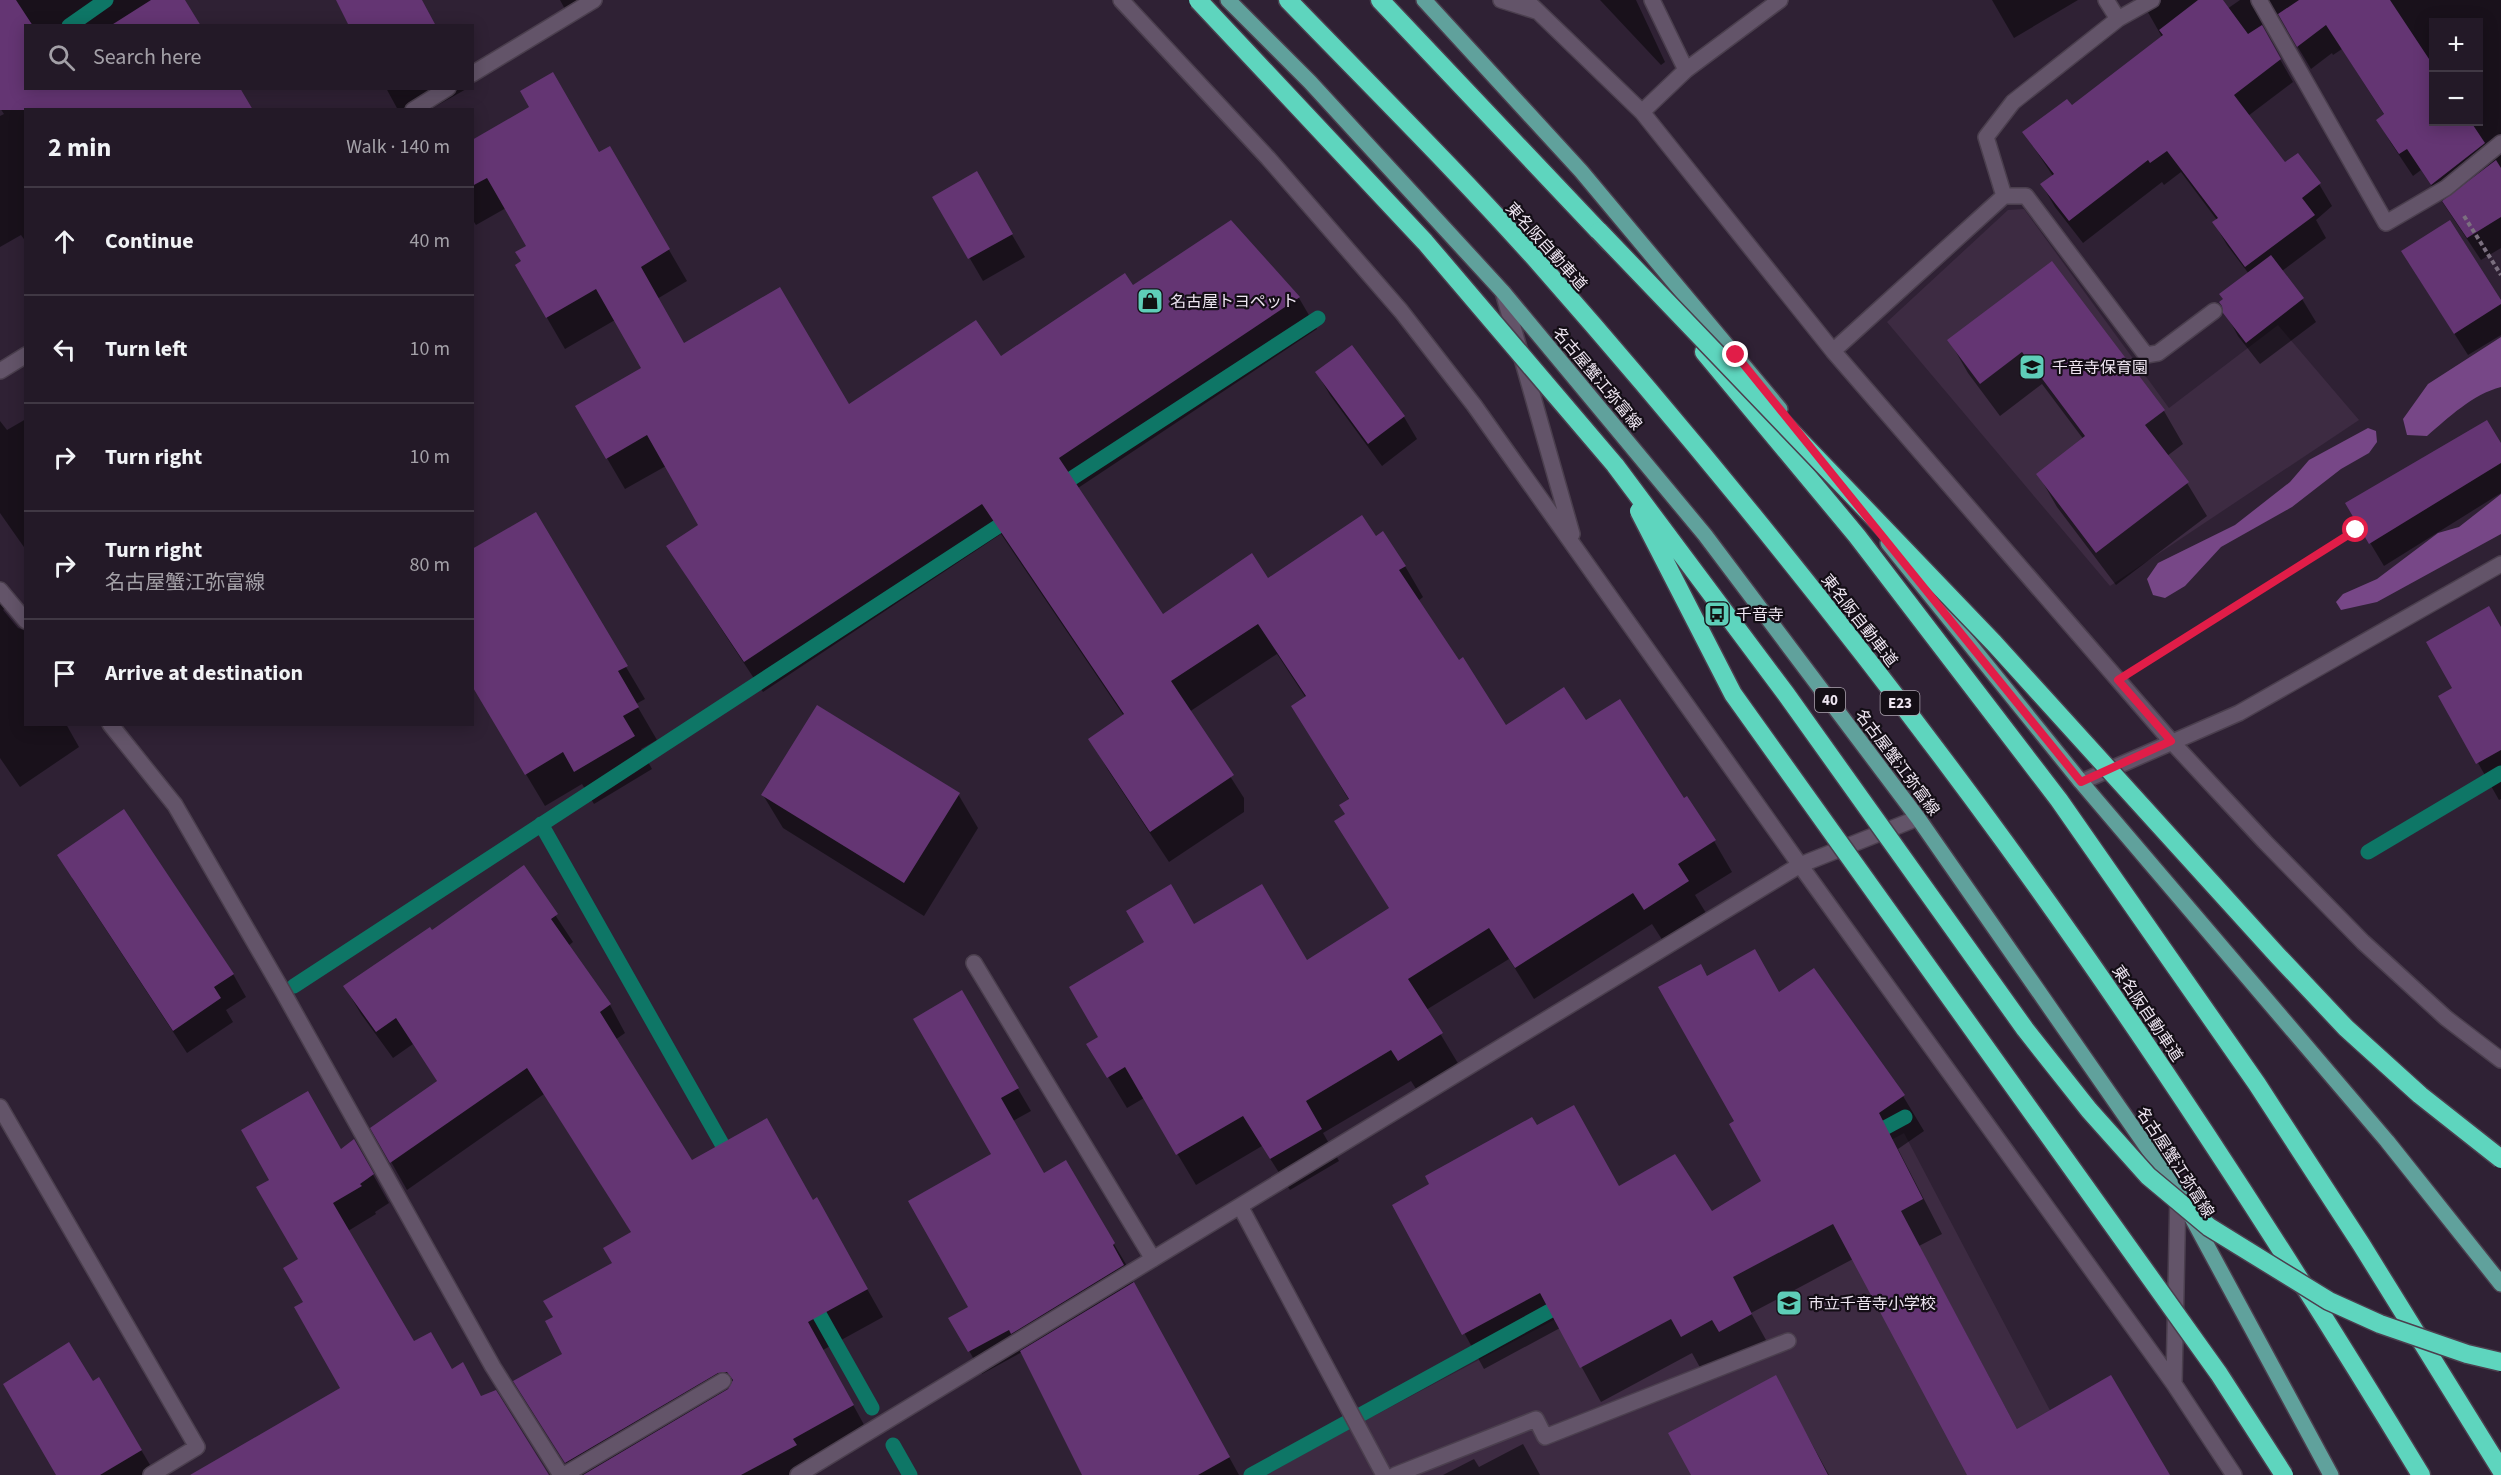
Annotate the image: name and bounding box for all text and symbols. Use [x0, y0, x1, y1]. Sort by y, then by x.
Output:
map controls [2429, 18, 2483, 126]
button: + [2429, 18, 2483, 72]
search box [24, 24, 474, 90]
icon: search [45, 41, 78, 74]
text: Search here [93, 41, 201, 73]
button: − [2429, 72, 2483, 126]
text: 2 min [48, 129, 111, 166]
text: Walk · 140 m [346, 133, 450, 161]
street label: 東名阪自動車道 [1501, 198, 1592, 296]
icon: ahead [48, 225, 81, 258]
text: Continue [105, 225, 194, 257]
text: 40 m [410, 227, 450, 255]
shop icon: 名古屋トヨペット [1135, 286, 1165, 316]
place label: 名古屋トヨペット [1170, 291, 1298, 313]
street label: 名古屋蟹江弥富線 [1548, 323, 1647, 435]
icon: left [48, 333, 81, 366]
text: Turn left [105, 333, 187, 365]
text: 10 m [410, 335, 450, 363]
route end [1722, 341, 1748, 367]
school or university icon: 千音寺保育園 [2017, 352, 2047, 382]
place label: 千音寺保育園 [2052, 357, 2148, 379]
icon: right [48, 441, 81, 474]
text: Turn right [105, 441, 202, 473]
text: 10 m [410, 443, 450, 471]
route start [2342, 516, 2368, 542]
text: Turn right [105, 534, 202, 566]
icon: right [48, 549, 81, 582]
text: 80 m [410, 551, 450, 579]
text: 名古屋蟹江弥富線 [105, 569, 265, 597]
street label: 東名阪自動車道 [1816, 570, 1902, 672]
bus stop icon: 千音寺 [1702, 599, 1732, 629]
place label: 千音寺 [1736, 604, 1784, 626]
icon: arrive [48, 657, 81, 690]
text: Arrive at destination [105, 657, 303, 689]
road number: 40 [1815, 688, 1845, 712]
road number: E23 [1880, 691, 1920, 715]
street label: 名古屋蟹江弥富線 [1850, 705, 1945, 820]
street label: 東名阪自動車道 [2107, 961, 2188, 1066]
street label: 名古屋蟹江弥富線 [2131, 1103, 2219, 1222]
school or university icon: 市立千音寺小学校 [1774, 1288, 1804, 1318]
place label: 市立千音寺小学校 [1808, 1293, 1936, 1315]

